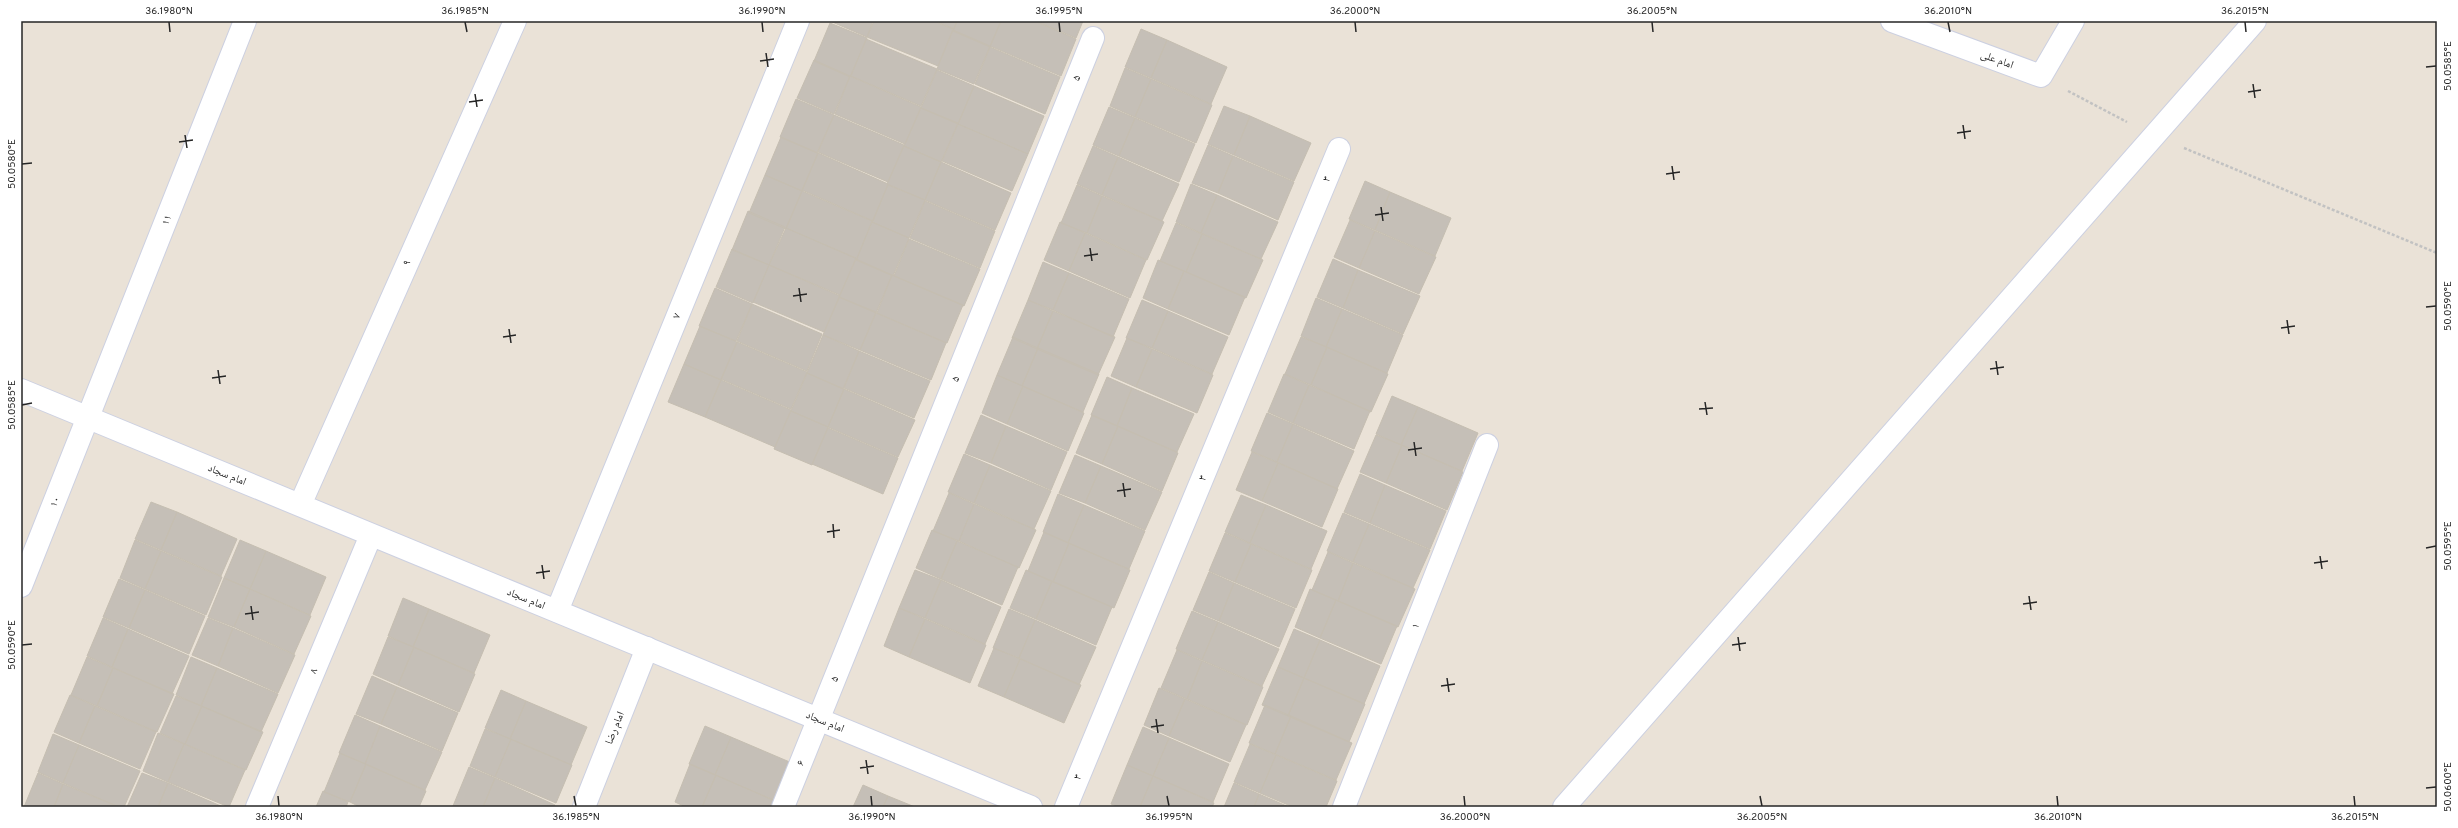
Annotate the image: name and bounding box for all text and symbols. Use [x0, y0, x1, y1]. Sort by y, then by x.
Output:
text: 36.1980°N [145, 5, 193, 18]
text: 36.1985°N [441, 5, 489, 18]
text: 36.1990°N [738, 5, 786, 18]
text: 36.1995°N [1035, 5, 1083, 18]
text: 36.2000°N [1330, 5, 1380, 18]
text: 36.2005°N [1627, 5, 1677, 18]
text: 36.2010°N [1924, 5, 1972, 18]
text: 36.2015°N [2221, 5, 2269, 18]
text: 50.0585°E [2442, 41, 2455, 91]
street label: امام علی [1979, 48, 2015, 72]
street label: ۵ [1070, 73, 1084, 83]
text: 50.0580°E [6, 139, 19, 189]
street label: ۳ [1320, 174, 1334, 184]
street label: ۱۱ [159, 213, 175, 227]
street label: ۹ [400, 258, 414, 268]
text: 50.0590°E [2442, 281, 2455, 331]
street label: ۷ [670, 311, 684, 321]
street label: ۵ [949, 374, 963, 384]
text: 50.0585°E [6, 380, 19, 430]
street label: امام سجاد [206, 461, 248, 489]
street label: ۳ [1196, 473, 1210, 483]
street label: ۱۰ [47, 495, 63, 509]
text: 50.0595°E [2442, 521, 2455, 571]
street label: امام سجاد [505, 585, 547, 613]
text: 50.0590°E [6, 620, 19, 670]
street label: ۱ [1409, 621, 1423, 631]
street label: ۸ [307, 666, 321, 676]
street label: ۵ [828, 674, 842, 684]
street label: امام سجاد [804, 708, 846, 736]
street label: امام رضا [602, 710, 628, 746]
street label: ۶ [794, 758, 808, 768]
text: 50.0600°E [2442, 762, 2455, 812]
street label: ۳ [1071, 772, 1085, 782]
text: 36.1980°N [255, 811, 303, 824]
text: 36.1985°N [552, 811, 600, 824]
text: 36.1990°N [848, 811, 896, 824]
text: 36.1995°N [1145, 811, 1193, 824]
text: 36.2000°N [1440, 811, 1490, 824]
text: 36.2005°N [1737, 811, 1787, 824]
text: 36.2010°N [2034, 811, 2082, 824]
text: 36.2015°N [2331, 811, 2379, 824]

